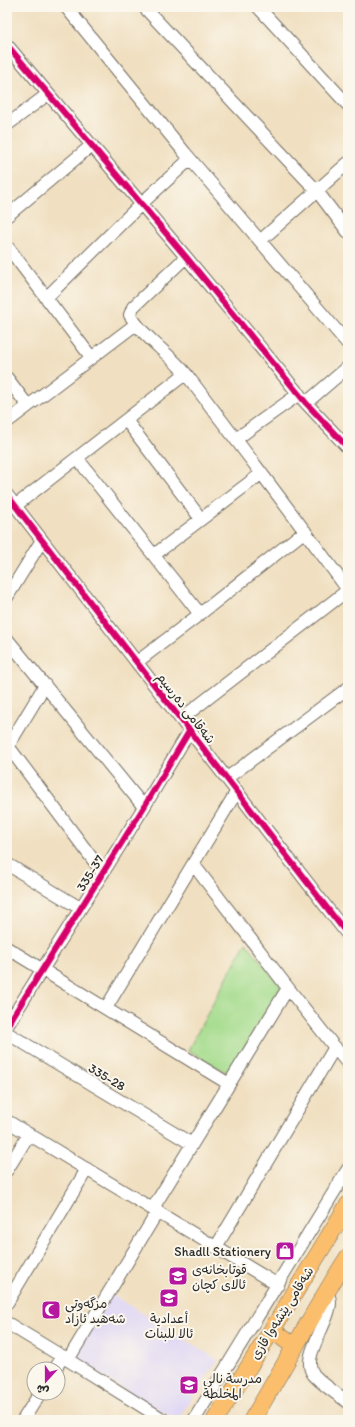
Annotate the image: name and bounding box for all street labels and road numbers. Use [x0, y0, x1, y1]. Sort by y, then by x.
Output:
street label: شەقامی دەرسیم [151, 669, 218, 748]
street label: 335-37 [73, 852, 107, 894]
street label: 335-28 [86, 1060, 128, 1094]
street label: شەقامی پێشەوا قازی [247, 1264, 318, 1363]

